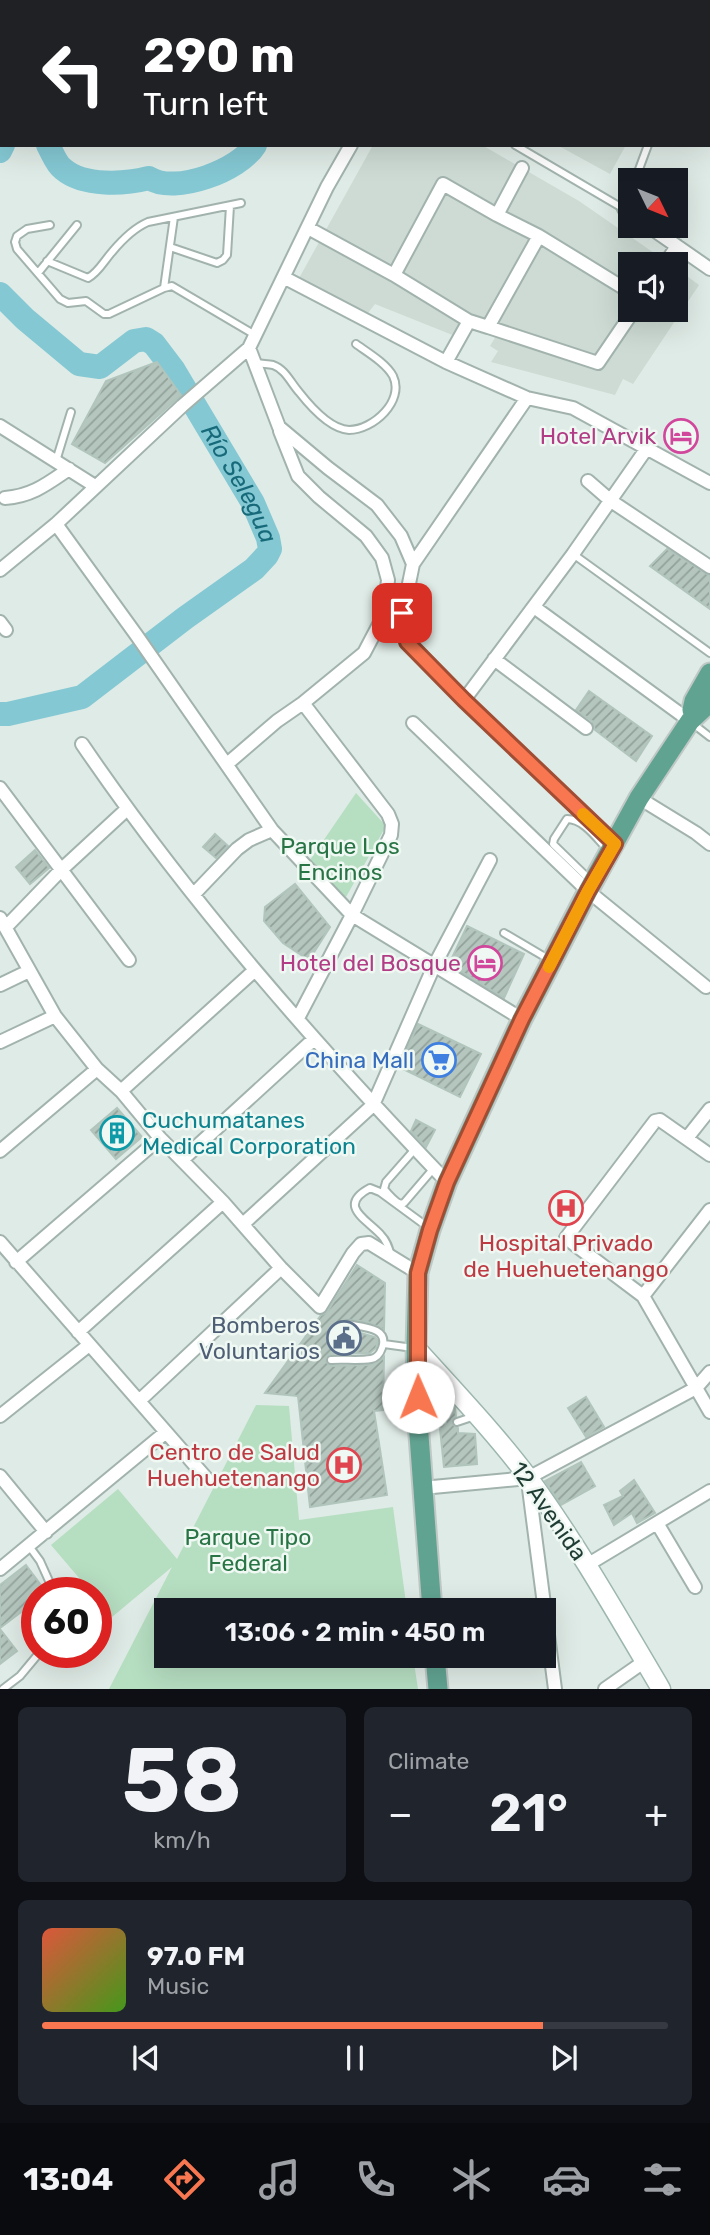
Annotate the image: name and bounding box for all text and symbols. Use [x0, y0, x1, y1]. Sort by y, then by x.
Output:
text: 290 m [143, 26, 295, 84]
icon: left [28, 28, 119, 119]
text: Turn left [143, 85, 268, 123]
north arrow [618, 168, 688, 238]
map controls [618, 168, 688, 322]
button: sound [618, 252, 688, 322]
hotel icon: Hotel Arvik [662, 417, 700, 455]
water label: Río Selegua [195, 419, 282, 547]
place label: Hotel Arvik [540, 422, 656, 450]
pin [372, 583, 432, 643]
icon: arrive [383, 594, 421, 632]
park label: Parque Los Encinos [280, 832, 400, 886]
hotel icon: Hotel del Bosque [466, 944, 504, 982]
place label: Hotel del Bosque [280, 949, 461, 977]
supermarket icon: China Mall [420, 1041, 458, 1079]
place label: China Mall [305, 1046, 414, 1074]
place label: Cuchumatanes Medical Corporation [142, 1106, 356, 1160]
building icon: Cuchumatanes Medical Corporation [98, 1114, 136, 1152]
hospital icon: Hospital Privado de Huehuetenango [547, 1189, 585, 1227]
place label: Hospital Privado de Huehuetenango [463, 1229, 669, 1283]
place label: Bomberos Voluntarios [199, 1311, 320, 1365]
public building icon: Bomberos Voluntarios [325, 1319, 363, 1357]
position arrow [381, 1360, 455, 1434]
place label: Centro de Salud Huehuetenango [147, 1438, 320, 1492]
hospital icon: Centro de Salud Huehuetenango [325, 1446, 363, 1484]
street label: 12 Avenida [505, 1456, 593, 1566]
park label: Parque Tipo Federal [185, 1523, 311, 1577]
speed limit sign: 60 [21, 1577, 112, 1668]
text: 13:06 · 2 min · 450 m [225, 1617, 485, 1648]
text: 58 [122, 1726, 242, 1834]
text: Climate [388, 1747, 469, 1775]
text: 21° [489, 1782, 568, 1844]
text: − [388, 1791, 413, 1837]
text: + [644, 1791, 668, 1837]
text: km/h [153, 1826, 211, 1854]
text: 97.0 FM [147, 1941, 245, 1972]
text: Music [147, 1972, 209, 2000]
icon: previous [127, 2039, 165, 2077]
icon: pause [336, 2039, 374, 2077]
icon: next [545, 2039, 583, 2077]
icon: directions [160, 2155, 209, 2204]
icon: music [255, 2155, 304, 2204]
icon: phone [351, 2155, 400, 2204]
icon: climate [447, 2155, 496, 2204]
icon: car [542, 2155, 591, 2204]
icon: filters [638, 2155, 687, 2204]
text: 13:04 [23, 2160, 113, 2198]

